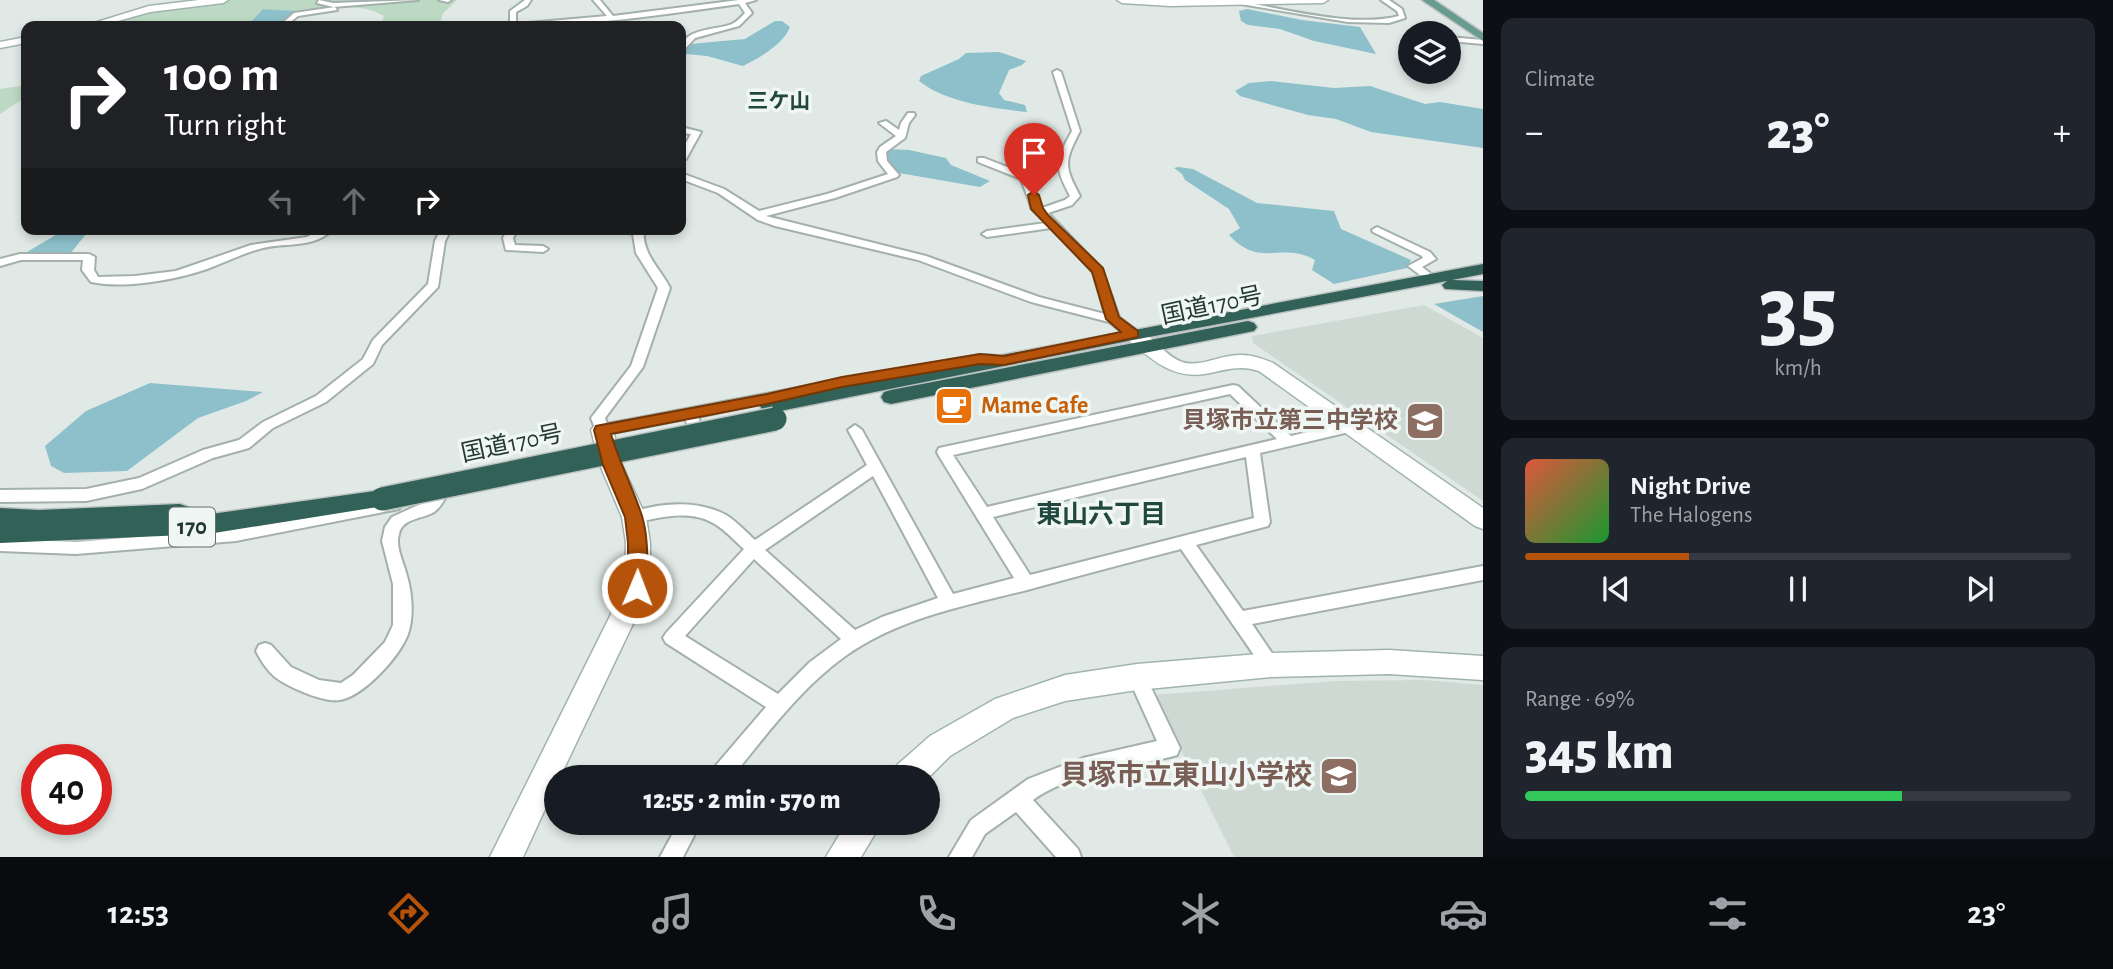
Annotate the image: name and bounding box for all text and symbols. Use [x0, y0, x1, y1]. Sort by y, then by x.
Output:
map controls [1398, 21, 1461, 84]
button: layers [1398, 21, 1461, 84]
icon: right [49, 49, 140, 140]
text: 100 m [164, 51, 280, 100]
text: Climate [1525, 68, 1595, 91]
district label: 三ケ山 [748, 90, 811, 112]
text: 23° [1767, 106, 1829, 158]
text: Turn right [164, 109, 286, 141]
text: − [1525, 114, 1543, 152]
text: + [2053, 114, 2071, 152]
pin [1004, 123, 1064, 195]
icon: arrive [1015, 134, 1053, 172]
icon: left [262, 182, 300, 220]
icon: ahead [335, 182, 373, 220]
icon: right [408, 182, 446, 220]
text: 35 [1759, 264, 1837, 355]
street label: 国道170号 [1159, 282, 1265, 328]
text: km/h [1774, 357, 1822, 380]
cafe icon: Mame Cafe [933, 385, 975, 427]
place label: Mame Cafe [981, 394, 1088, 418]
school or university icon: 貝塚市立第三中学校 [1404, 400, 1446, 442]
place label: 貝塚市立第三中学校 [1182, 407, 1398, 433]
street label: 国道170号 [459, 420, 565, 466]
text: Night Drive [1630, 473, 1751, 499]
district label: 東山六丁目 [1036, 500, 1166, 528]
text: The Halogens [1630, 504, 1752, 527]
road number: 170 [169, 508, 215, 547]
position arrow [600, 551, 674, 625]
icon: previous [1597, 570, 1635, 608]
icon: pause [1779, 570, 1817, 608]
icon: next [1961, 570, 1999, 608]
text: Range · 69% [1525, 688, 1635, 711]
text: 345 km [1525, 726, 1674, 778]
speed limit sign: 40 [21, 744, 112, 835]
school or university icon: 貝塚市立東山小学校 [1318, 755, 1360, 797]
place label: 貝塚市立東山小学校 [1060, 760, 1312, 790]
text: 12:55 · 2 min · 570 m [643, 787, 841, 813]
icon: directions [384, 889, 433, 938]
icon: music [648, 889, 697, 938]
icon: phone [912, 889, 961, 938]
icon: climate [1176, 889, 1225, 938]
icon: car [1439, 889, 1488, 938]
icon: filters [1703, 889, 1752, 938]
text: 12:53 [107, 897, 169, 929]
text: 23° [1967, 897, 2005, 929]

